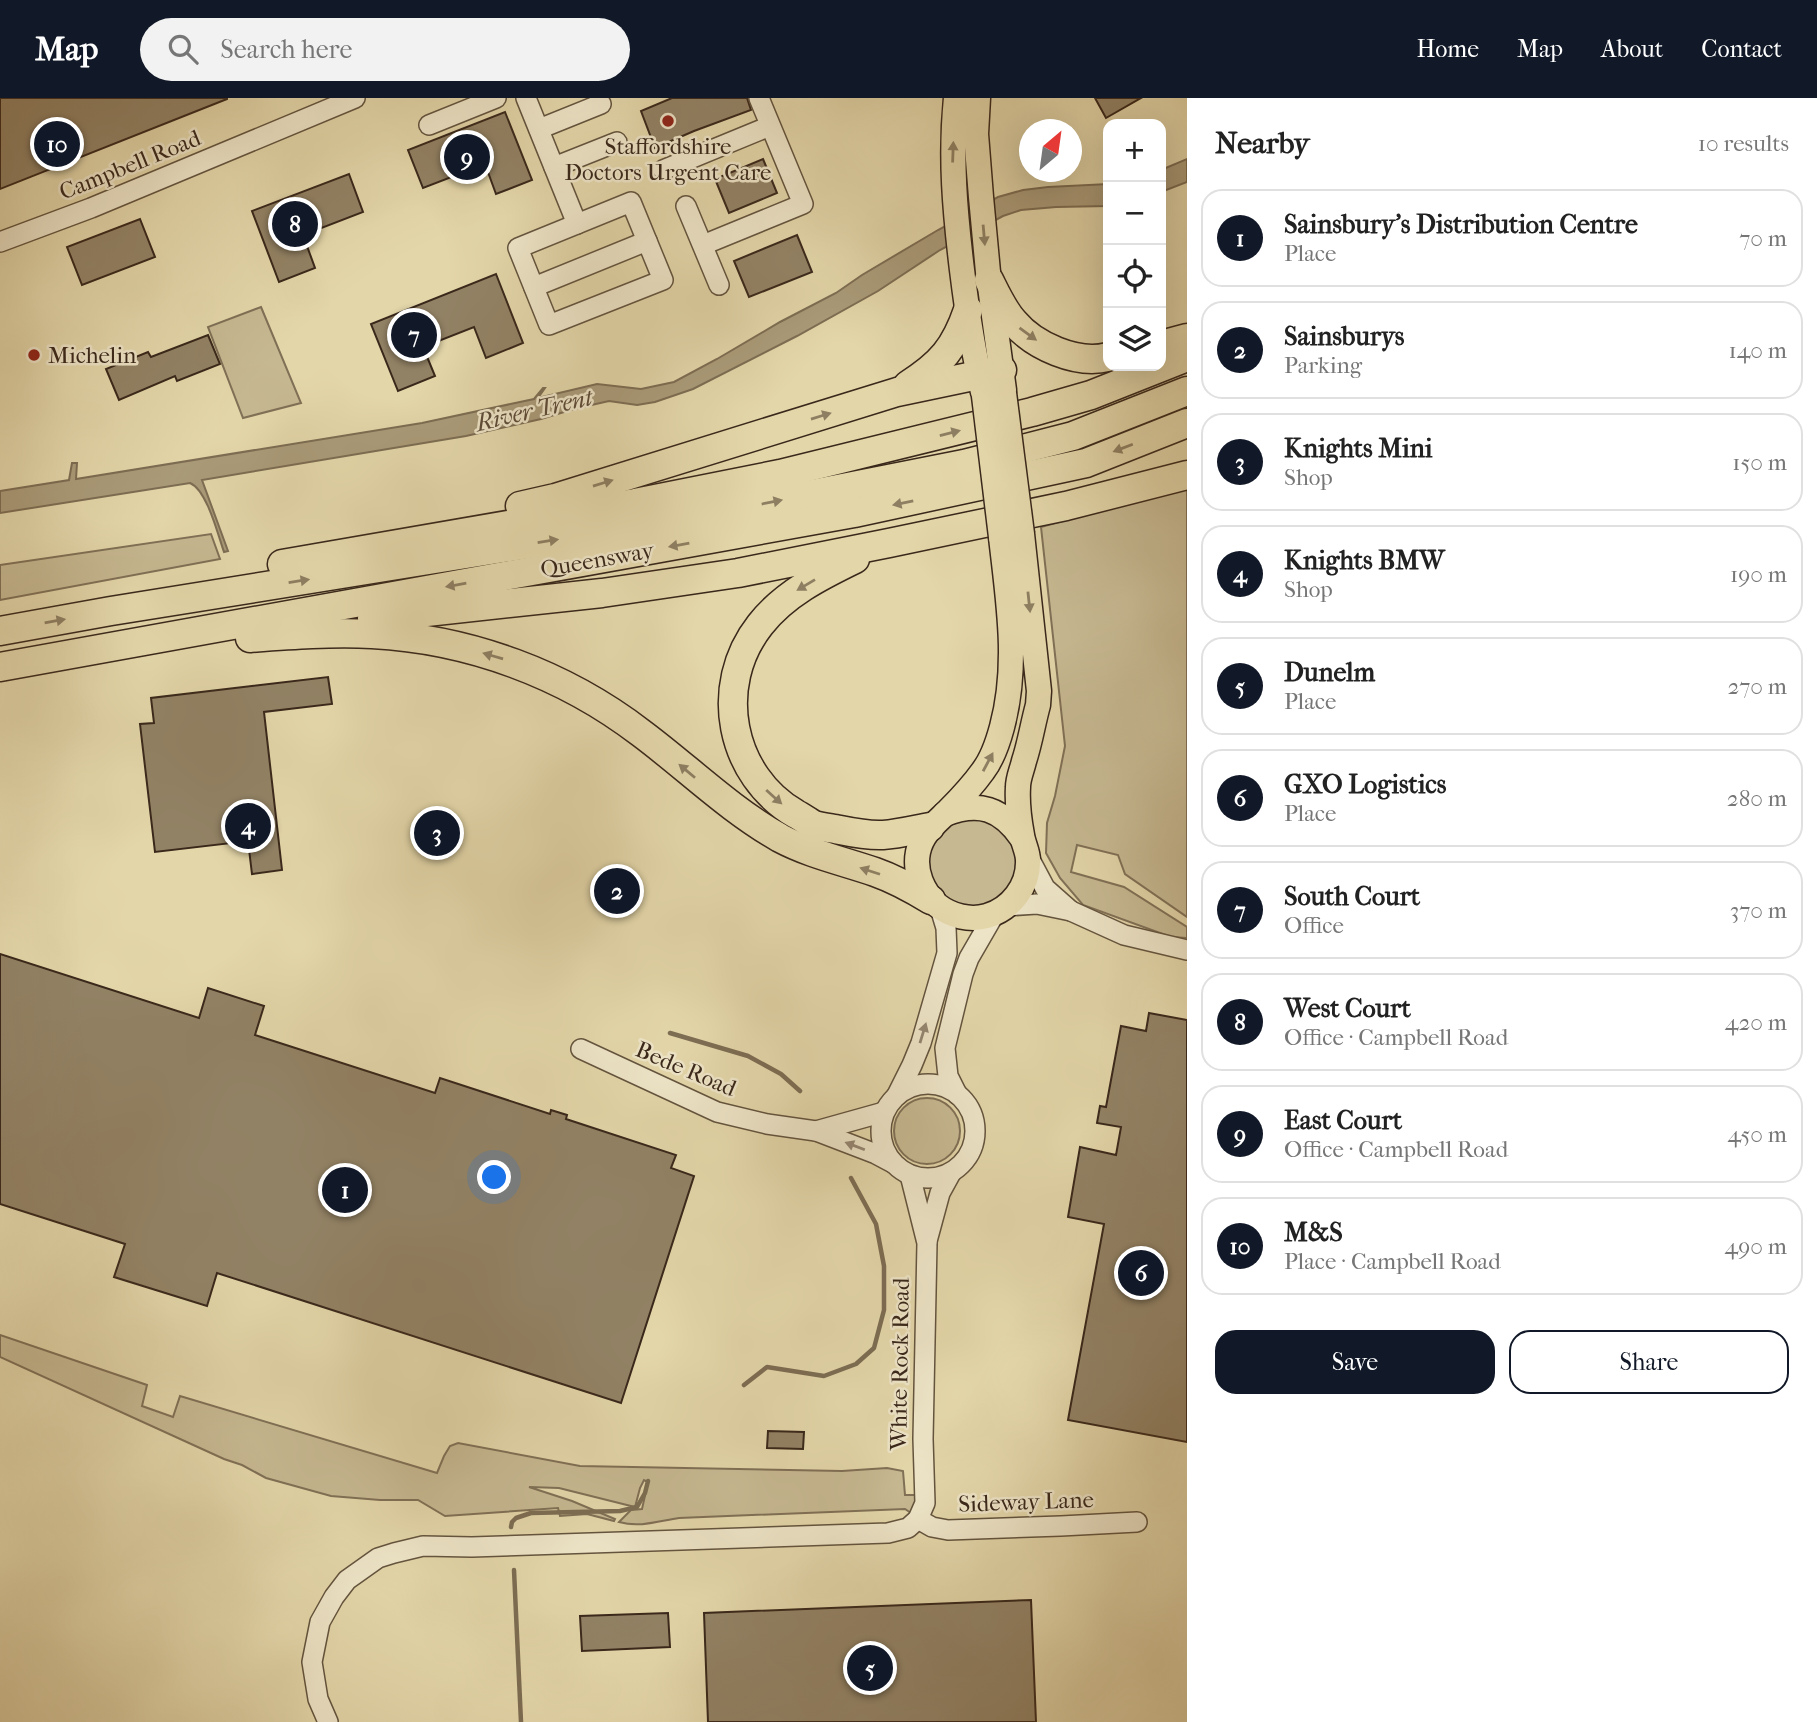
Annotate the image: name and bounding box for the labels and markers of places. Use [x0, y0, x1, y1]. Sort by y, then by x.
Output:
marker: Staffordshire Doctors Urgent Care [660, 113, 676, 129]
pin: 10 [34, 118, 80, 170]
pin: 9 [444, 131, 490, 183]
place label: Staffordshire Doctors Urgent Care [565, 133, 772, 186]
pin: 8 [272, 198, 318, 250]
pin: 7 [391, 309, 437, 361]
place label: Michelin [48, 342, 137, 369]
marker: Michelin [26, 347, 42, 363]
pin: 4 [225, 800, 271, 852]
pin: 3 [414, 807, 460, 859]
pin: 2 [594, 865, 640, 917]
pin: 1 [322, 1164, 368, 1216]
pin: 6 [1118, 1247, 1164, 1299]
pin: 5 [847, 1642, 893, 1694]

